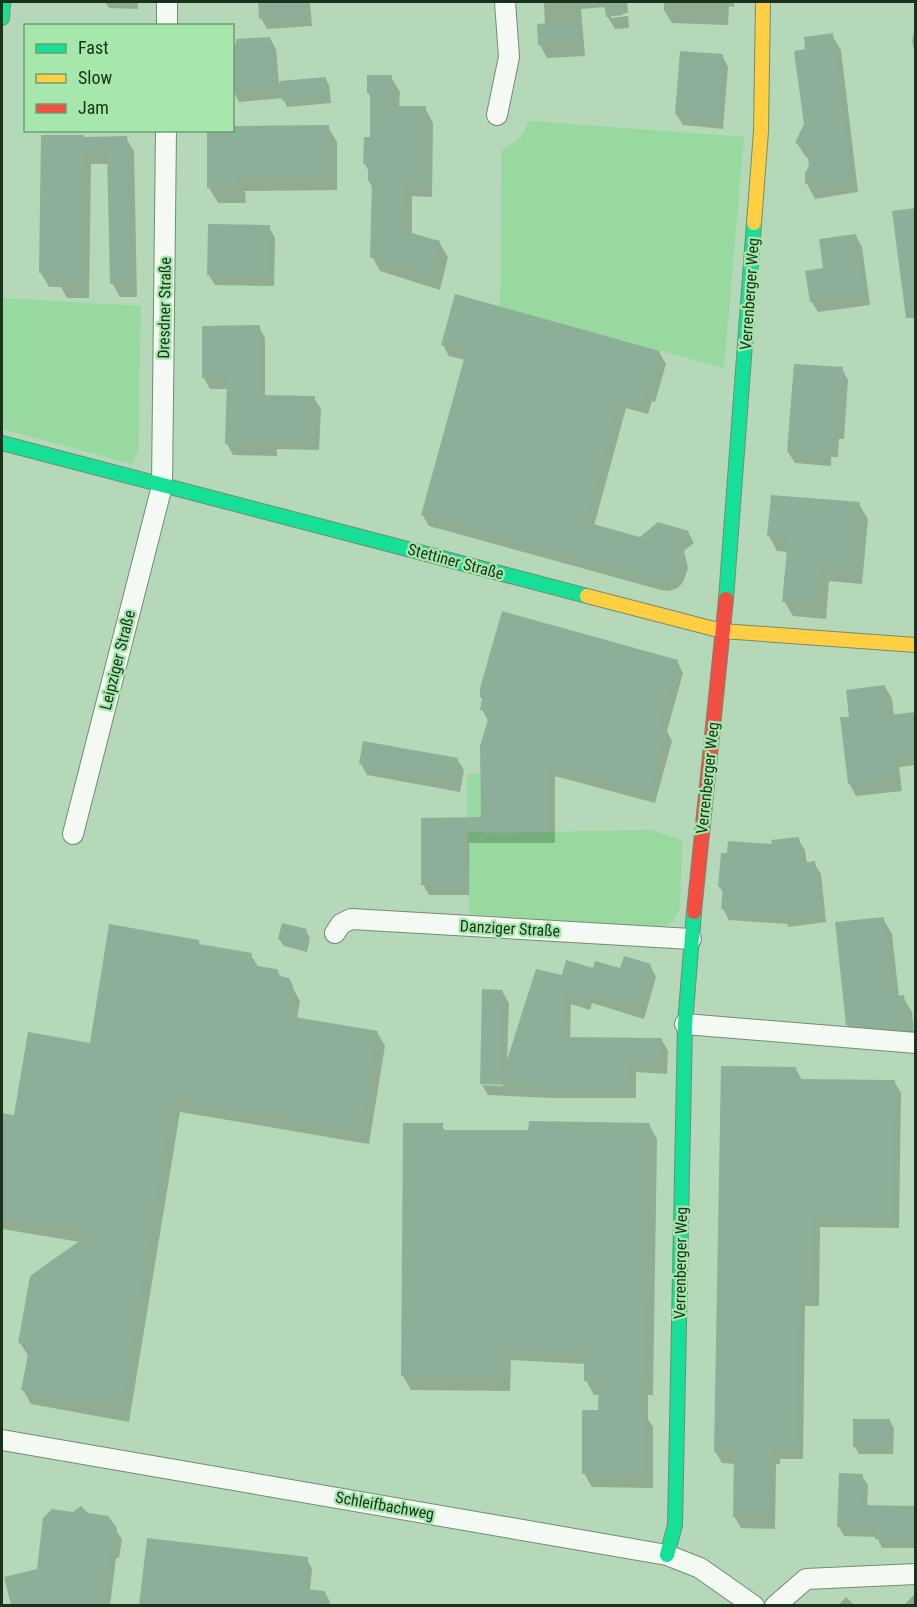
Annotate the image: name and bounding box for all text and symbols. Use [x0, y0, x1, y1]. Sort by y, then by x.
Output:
legend [24, 24, 234, 132]
text: Fast [78, 37, 109, 58]
text: Slow [78, 67, 113, 88]
text: Jam [78, 97, 109, 118]
street label: Verrenberger Weg [736, 237, 763, 351]
street label: Dresdner Straße [154, 257, 175, 359]
street label: Stettiner Straße [406, 540, 506, 583]
street label: Leipziger Straße [96, 608, 139, 712]
street label: Verrenberger Weg [692, 721, 723, 835]
street label: Danziger Straße [459, 916, 561, 941]
street label: Verrenberger Weg [670, 1207, 691, 1319]
street label: Schleifbachweg [334, 1487, 436, 1524]

